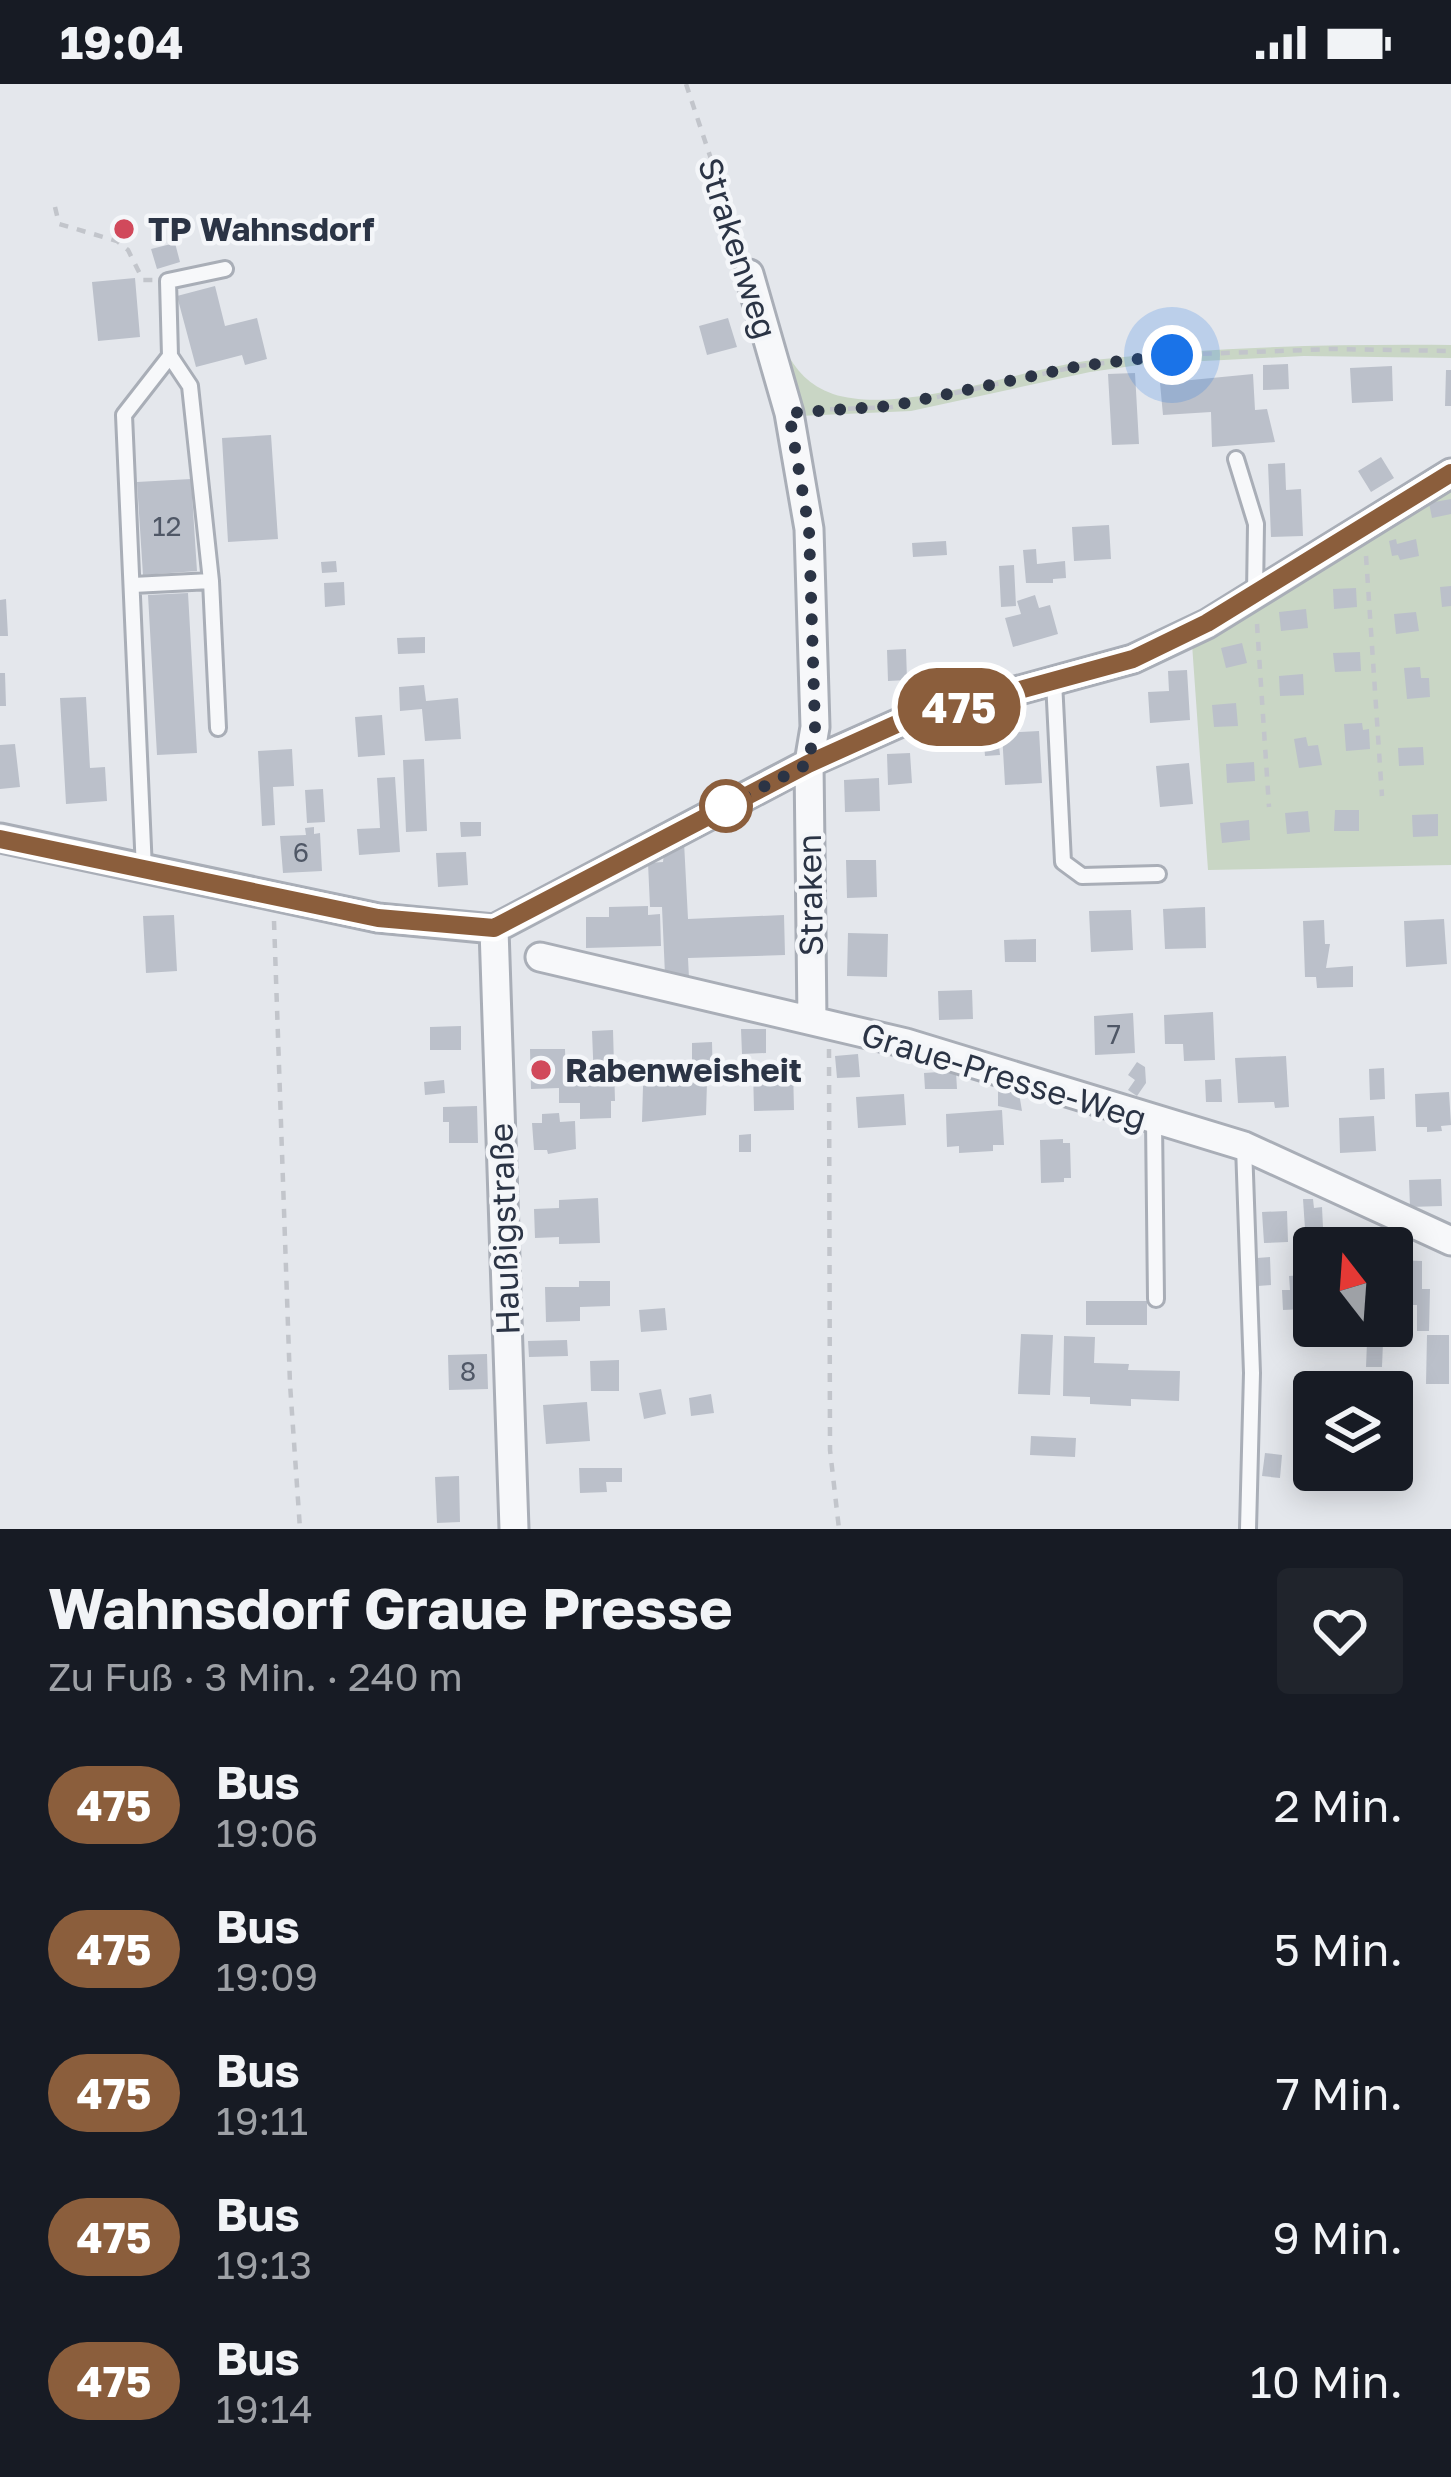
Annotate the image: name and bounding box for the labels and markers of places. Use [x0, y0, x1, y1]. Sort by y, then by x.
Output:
place label: TP Wahnsdorf [148, 209, 374, 248]
marker: TP Wahnsdorf [111, 216, 137, 242]
unlabelled marker [701, 781, 751, 831]
place label: Rabenweisheit [565, 1050, 802, 1089]
marker: Rabenweisheit [528, 1057, 554, 1083]

